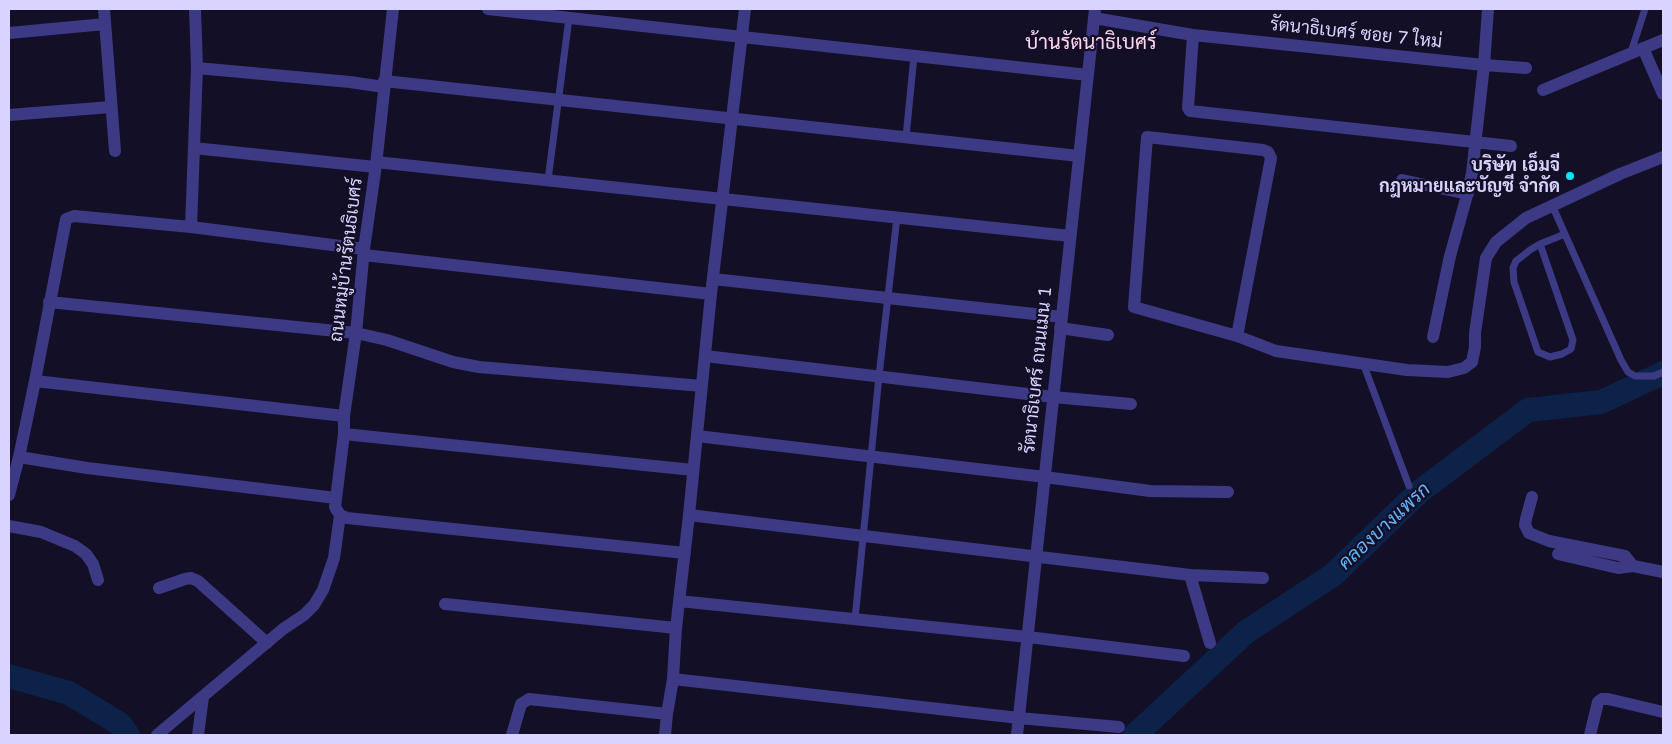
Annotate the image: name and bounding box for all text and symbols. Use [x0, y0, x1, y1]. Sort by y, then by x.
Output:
street label: รัตนาธิเบศร์ ซอย 7 ใหม่ [1269, 14, 1443, 54]
district label: บ้านรัตนาธิเบศร์ [1025, 32, 1157, 56]
place label: บริษัท เอ็มจี กฎหมายและบัญชี จำกัด [1379, 155, 1560, 198]
marker: บริษัท เอ็มจี กฎหมายและบัญชี จำกัด [1564, 170, 1576, 182]
street label: ถนนหมู่บ้านรัตนธิเบศร์ [326, 177, 368, 343]
street label: รัตนาธิเบศร์ ถนนเมน 1 [1018, 285, 1058, 455]
water label: คลองบางแพรก [1334, 479, 1436, 575]

